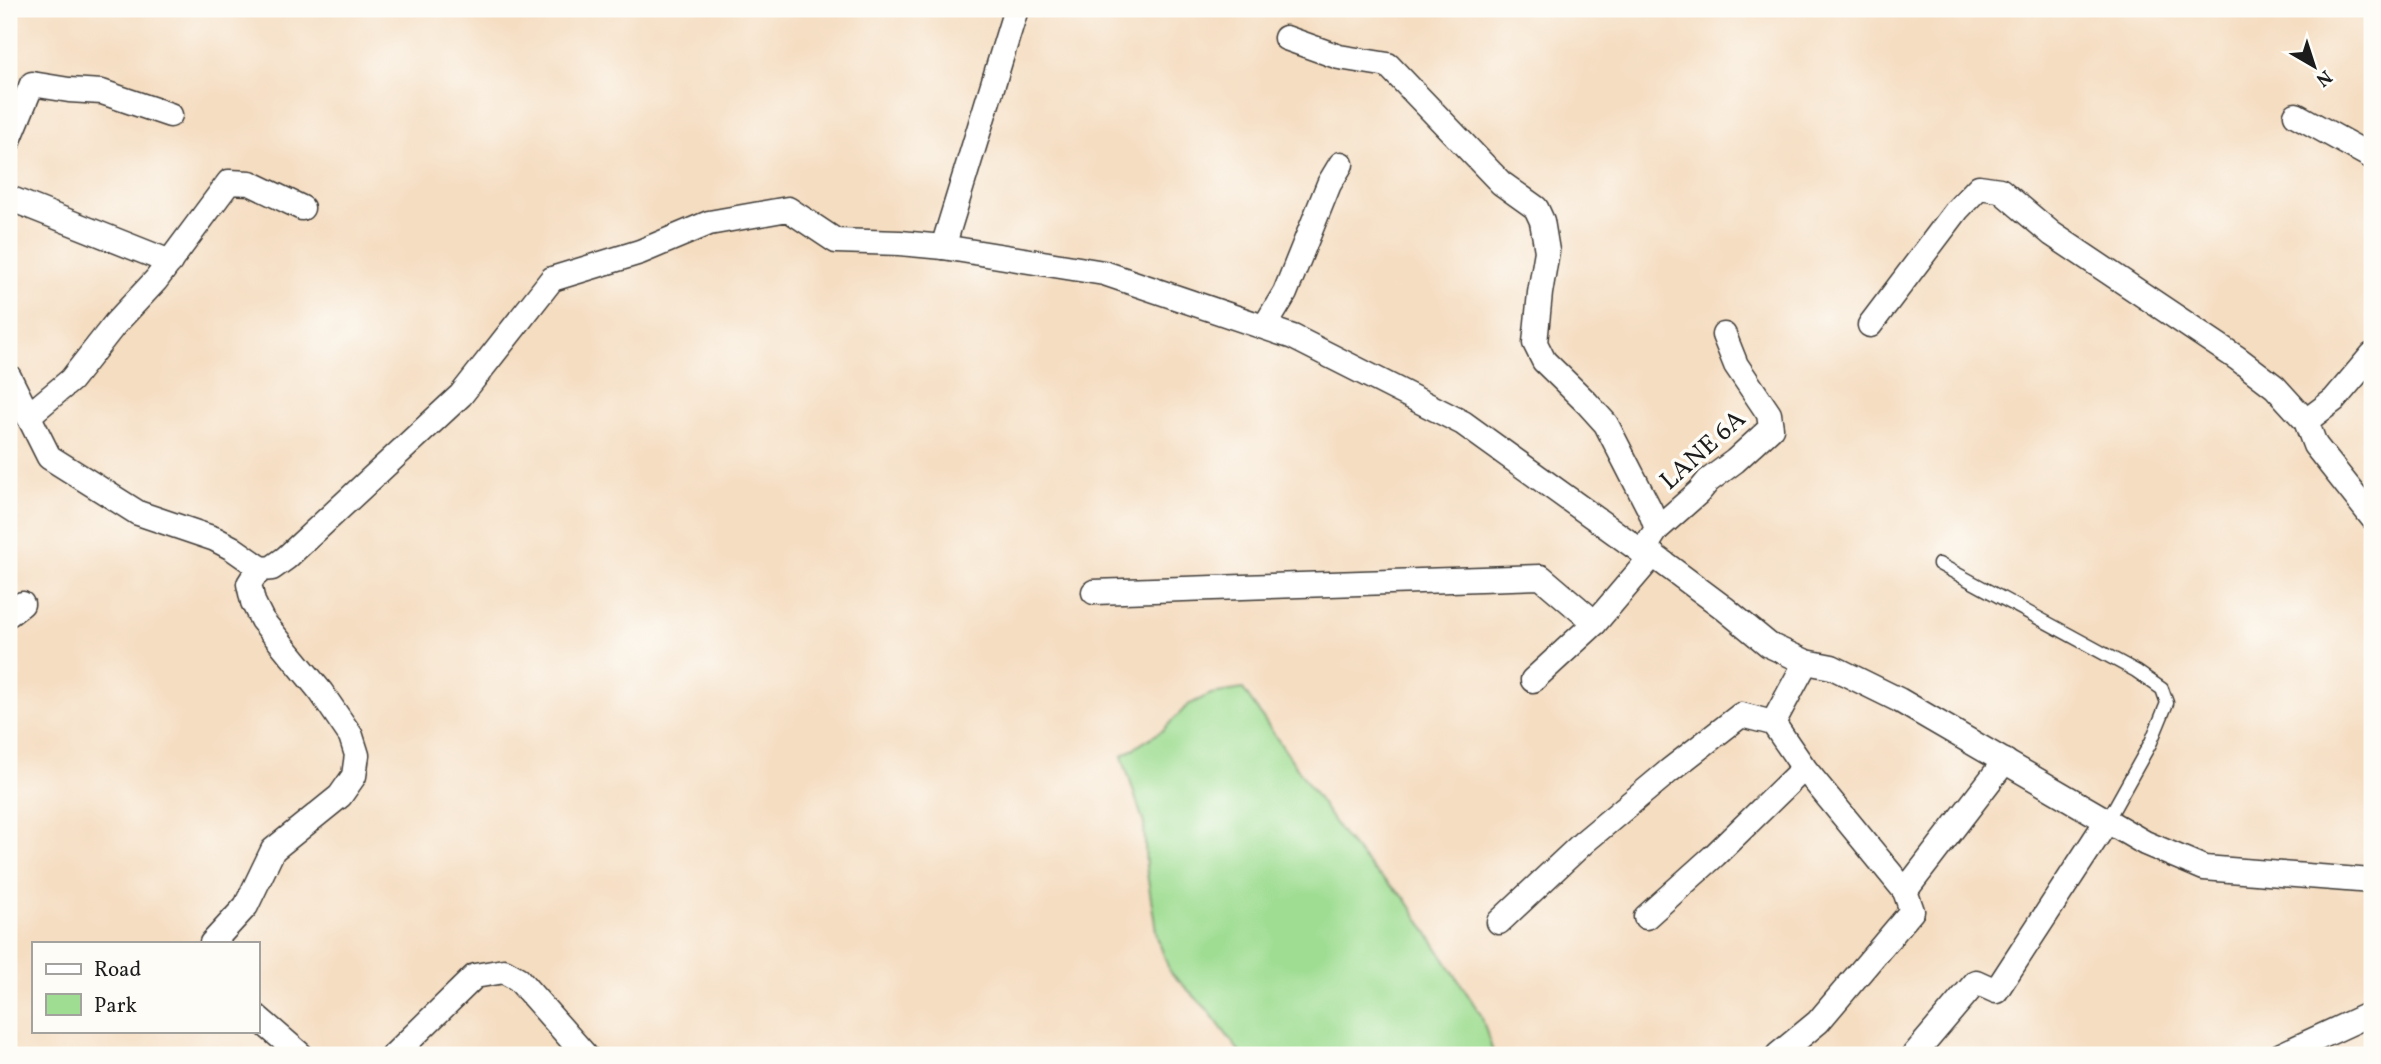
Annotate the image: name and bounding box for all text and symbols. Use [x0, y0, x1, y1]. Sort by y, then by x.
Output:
north arrow [2280, 32, 2350, 102]
text: N [2310, 63, 2337, 92]
street label: LANE 6A [1652, 402, 1754, 499]
legend [32, 942, 259, 1032]
text: Road [94, 956, 141, 985]
text: Park [94, 992, 137, 1021]

